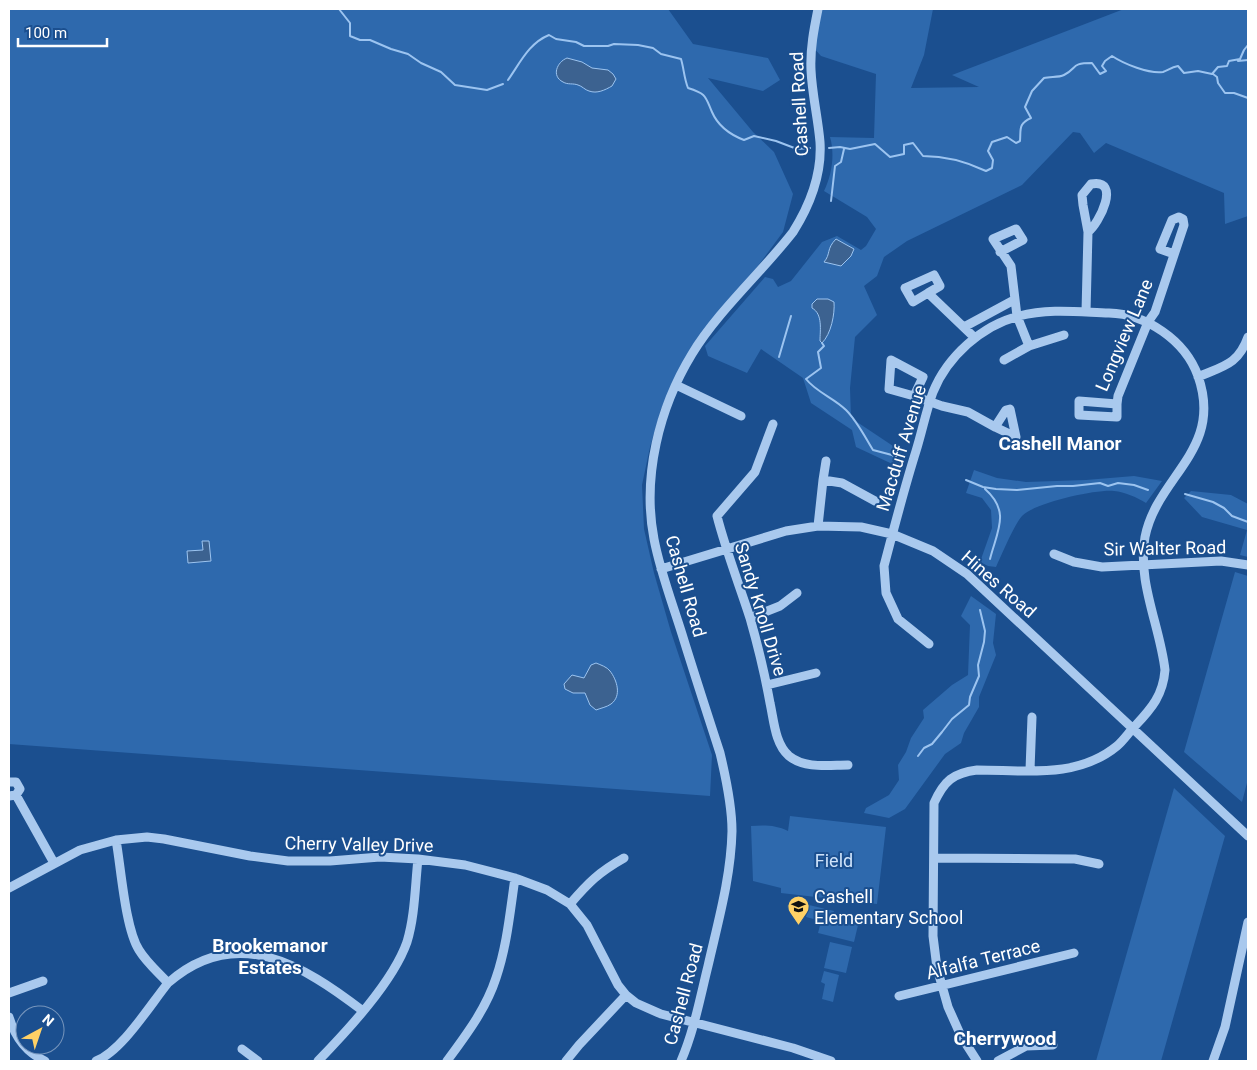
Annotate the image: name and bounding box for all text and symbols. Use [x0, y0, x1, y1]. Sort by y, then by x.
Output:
scale bar [18, 15, 106, 47]
text: 100 m [25, 24, 67, 42]
street label: Cashell Road [786, 51, 812, 157]
street label: Longview Lane [1091, 276, 1157, 394]
street label: Macduff Avenue [872, 382, 930, 514]
district label: Cashell Manor [998, 432, 1122, 455]
street label: Cashell Road [661, 533, 711, 639]
street label: Sir Walter Road [1103, 536, 1227, 560]
street label: Sandy Knoll Drive [731, 540, 791, 678]
street label: Hines Road [957, 546, 1041, 622]
street label: Cherry Valley Drive [284, 832, 434, 856]
park label: Field [815, 850, 853, 871]
place label: Cashell Elementary School [814, 886, 963, 928]
school or university icon: Cashell Elementary School [786, 894, 810, 925]
district label: Brookemanor Estates [212, 934, 328, 979]
street label: Alfalfa Terrace [924, 935, 1042, 983]
street label: Cashell Road [659, 941, 707, 1047]
north arrow [15, 1005, 65, 1055]
text: N [39, 1011, 57, 1029]
district label: Cherrywood [953, 1027, 1057, 1050]

